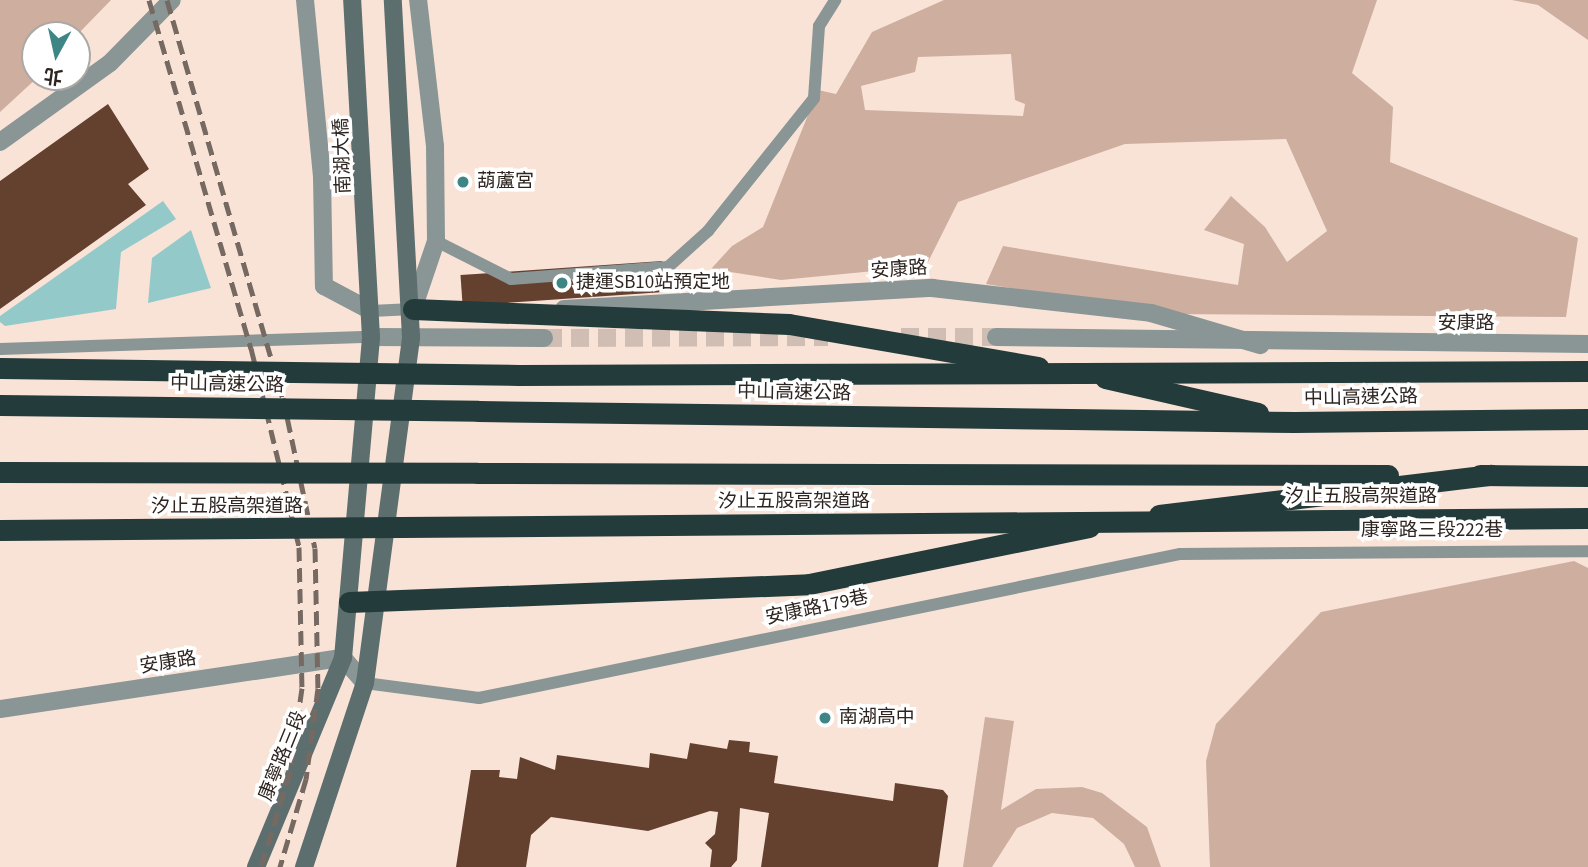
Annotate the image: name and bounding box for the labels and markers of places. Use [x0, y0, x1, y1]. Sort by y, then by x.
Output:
place label: 葫蘆宮 [477, 171, 534, 193]
marker: 葫蘆宮 [455, 174, 471, 190]
place label: 捷運SB10站預定地 [576, 272, 730, 294]
marker: 捷運SB10站預定地 [554, 275, 570, 291]
place label: 南湖高中 [839, 707, 915, 729]
marker: 南湖高中 [817, 710, 833, 726]

